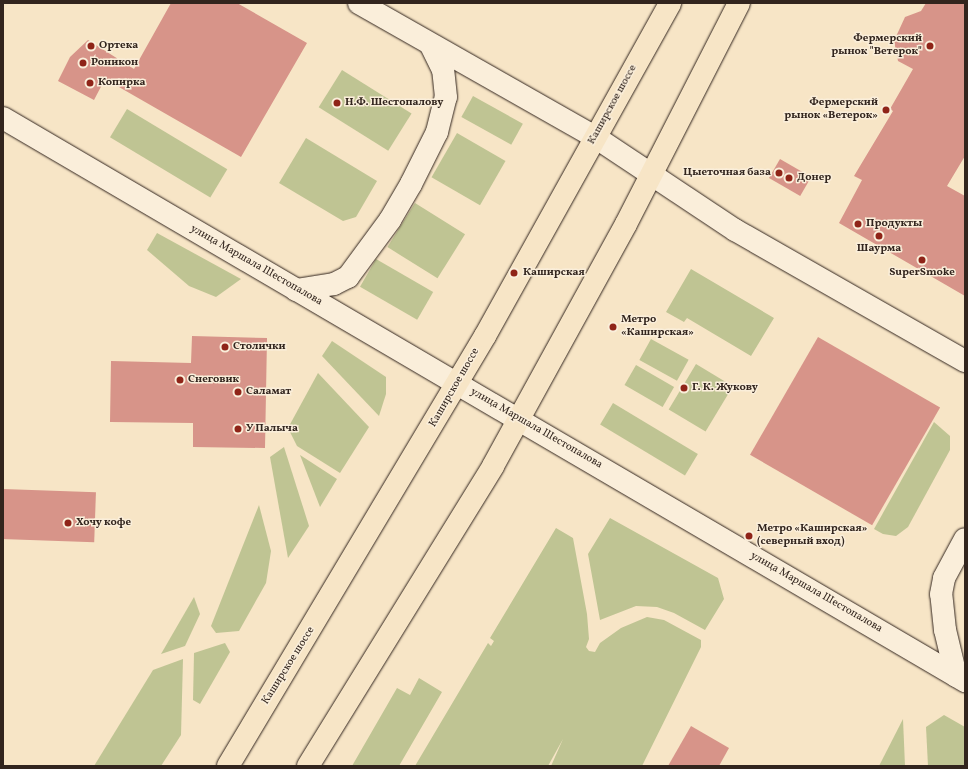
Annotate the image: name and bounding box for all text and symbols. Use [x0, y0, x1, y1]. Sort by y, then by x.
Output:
place label: Фермерский рынок "Ветерок" [831, 33, 922, 59]
place label: Ортека [99, 39, 138, 53]
marker: Ортека [86, 41, 96, 51]
marker: Фермерский рынок "Ветерок" [925, 41, 935, 51]
place label: Роникон [91, 56, 138, 70]
marker: Роникон [78, 58, 88, 68]
street label: Каширское шоссе [586, 63, 640, 147]
place label: Копирка [98, 76, 145, 90]
marker: Копирка [85, 78, 95, 88]
place label: Н.Ф. Шестопалову [345, 96, 443, 110]
place label: Фермерский рынок «Ветерок» [784, 97, 878, 123]
marker: Н.Ф. Шестопалову [332, 98, 342, 108]
marker: Фермерский рынок «Ветерок» [881, 105, 891, 115]
place label: Цыеточная база [683, 166, 771, 180]
marker: Цыеточная база [774, 168, 784, 178]
place label: Донер [797, 171, 831, 185]
marker: Донер [784, 173, 794, 183]
place label: Продукты [866, 217, 922, 231]
marker: Продукты [853, 219, 863, 229]
street label: улица Маршала Шестопалова [188, 223, 324, 309]
marker: Шаурма [874, 231, 884, 241]
place label: Шаурма [857, 242, 901, 256]
marker: SuperSmoke [917, 255, 927, 265]
place label: Каширская [523, 266, 585, 280]
place label: SuperSmoke [889, 266, 955, 280]
marker: Каширская [508, 267, 520, 279]
place label: Метро «Каширская» [621, 314, 694, 340]
marker: Метро «Каширская» [608, 322, 618, 332]
place label: Столички [233, 340, 286, 354]
marker: Столички [220, 342, 230, 352]
street label: Каширское шоссе [427, 346, 483, 430]
place label: Снеговик [188, 373, 239, 387]
marker: Снеговик [175, 375, 185, 385]
place label: Г. К. Жукову [692, 381, 758, 395]
marker: Г. К. Жукову [679, 383, 689, 393]
place label: Саламат [246, 385, 291, 399]
street label: улица Маршала Шестопалова [468, 386, 604, 472]
marker: Саламат [233, 387, 243, 397]
place label: У Палыча [246, 422, 298, 436]
marker: У Палыча [233, 424, 243, 434]
place label: Хочу кофе [76, 516, 131, 530]
marker: Хочу кофе [63, 518, 73, 528]
place label: Метро «Каширская» (северный вход) [757, 523, 867, 549]
marker: Метро «Каширская» (северный вход) [744, 531, 754, 541]
street label: улица Маршала Шестопалова [748, 550, 884, 636]
street label: Каширское шоссе [260, 625, 318, 707]

